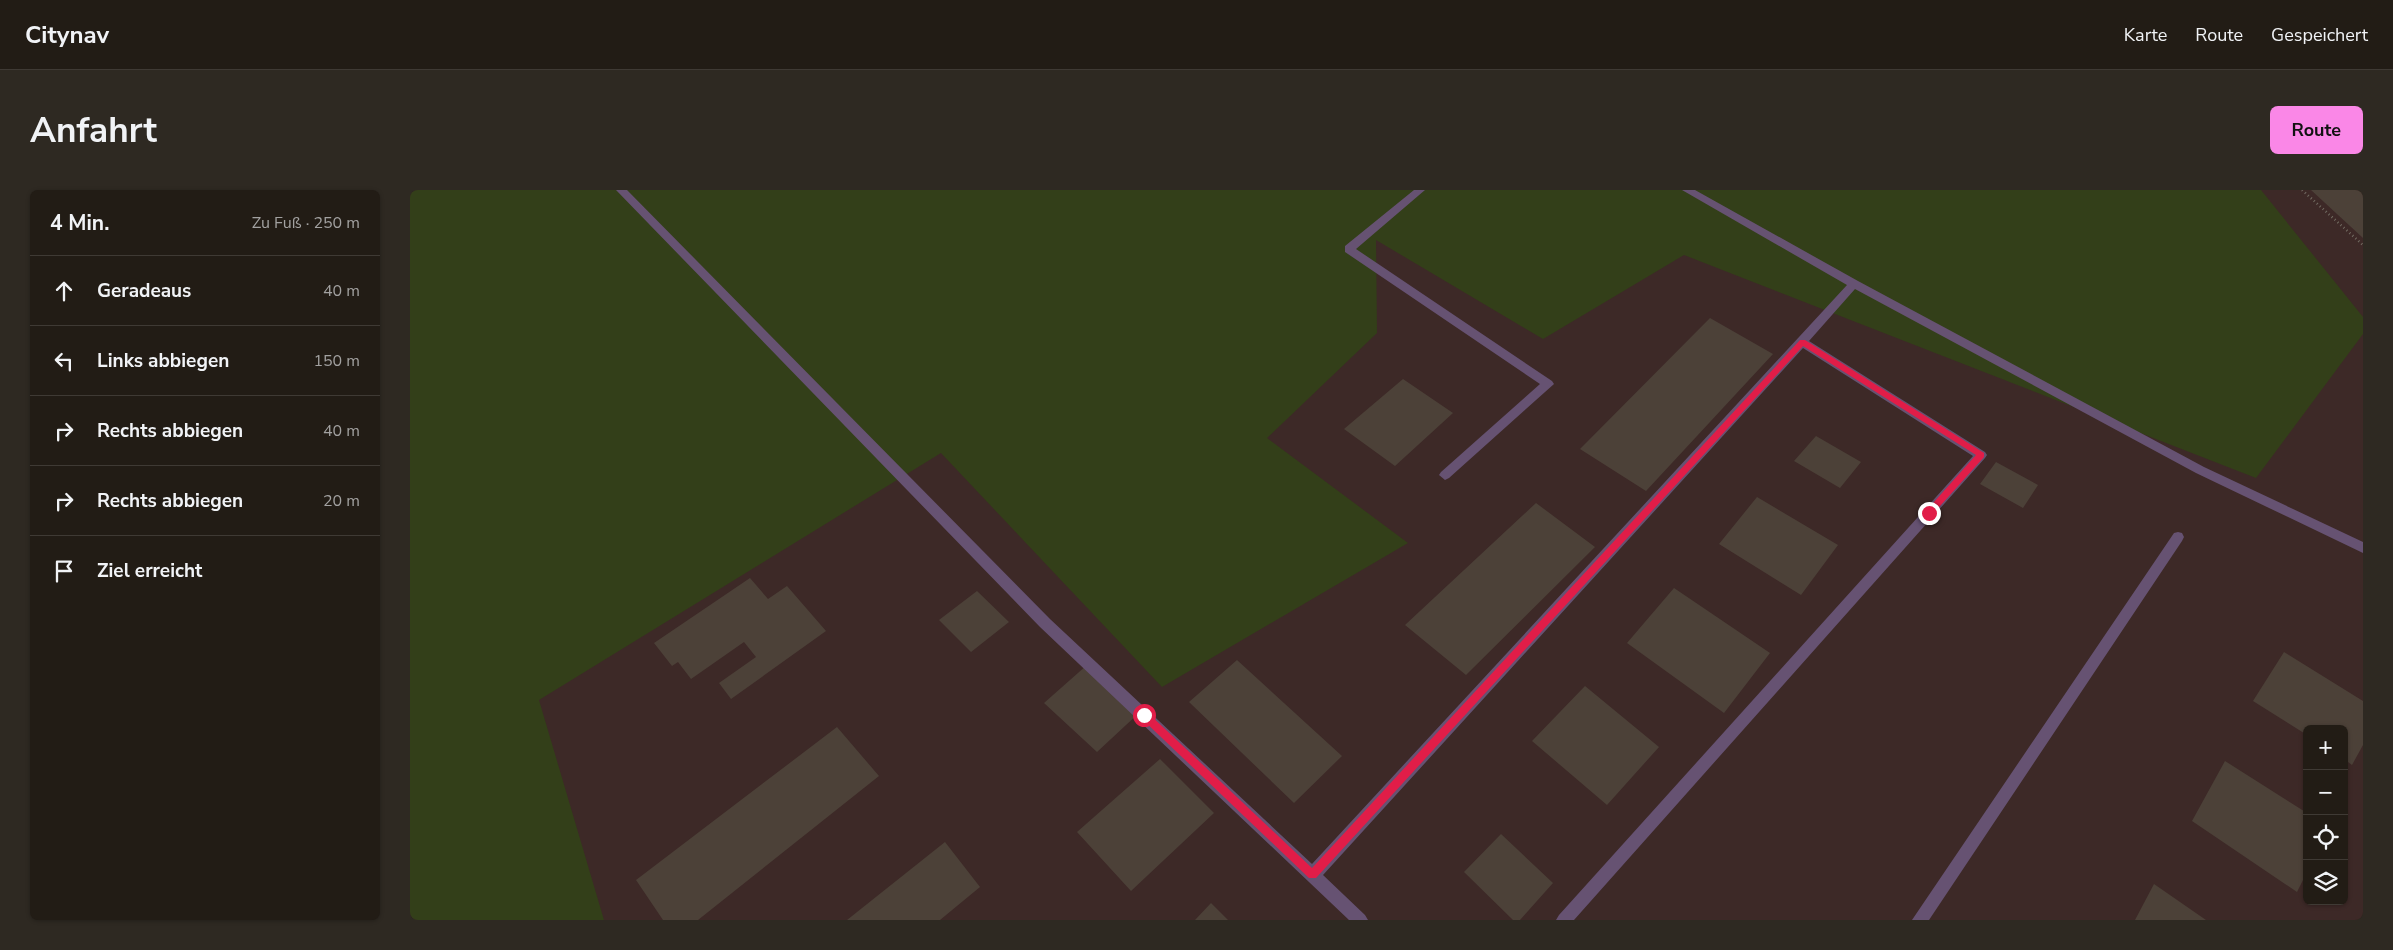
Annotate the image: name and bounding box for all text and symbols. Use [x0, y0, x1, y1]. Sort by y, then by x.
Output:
text: Citynav [25, 19, 109, 51]
text: Karte [2124, 23, 2167, 47]
text: Route [2195, 23, 2243, 47]
text: Gespeichert [2271, 23, 2368, 47]
button: Route [2270, 106, 2363, 154]
text: Anfahrt [30, 107, 157, 154]
text: 4 Min. [50, 209, 109, 237]
text: Zu Fuß · 250 m [252, 212, 360, 234]
icon: ahead [50, 277, 78, 305]
text: Geradeaus [97, 278, 191, 304]
text: 40 m [323, 280, 360, 302]
icon: left [50, 347, 78, 375]
text: Links abbiegen [97, 348, 229, 374]
text: 150 m [313, 350, 360, 372]
icon: right [50, 417, 78, 445]
text: Rechts abbiegen [97, 418, 243, 444]
text: 40 m [323, 420, 360, 442]
icon: right [50, 487, 78, 515]
text: Rechts abbiegen [97, 488, 243, 514]
text: 20 m [323, 490, 360, 512]
route end [1918, 502, 1941, 525]
icon: arrive [50, 557, 78, 585]
text: Ziel erreicht [97, 558, 202, 584]
route start [1133, 704, 1156, 727]
map controls [2303, 725, 2348, 905]
button: + [2303, 725, 2348, 770]
button: − [2303, 770, 2348, 815]
button: locate [2303, 815, 2348, 860]
button: layers [2303, 860, 2348, 905]

